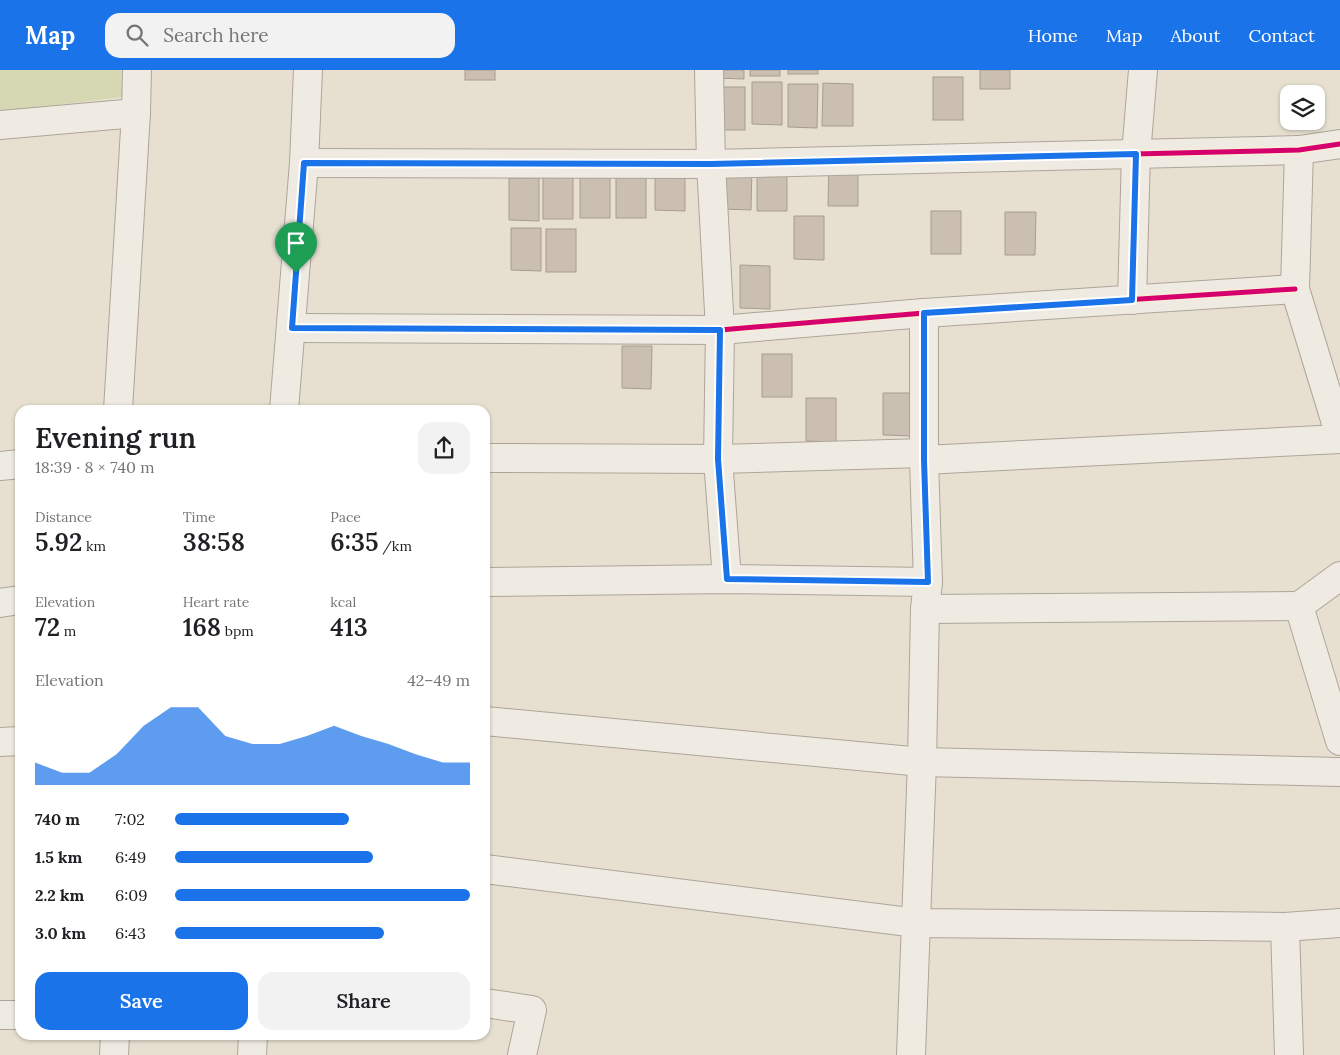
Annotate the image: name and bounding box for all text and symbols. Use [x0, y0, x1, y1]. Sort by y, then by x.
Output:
search box [105, 13, 455, 58]
text: Map [25, 20, 75, 51]
icon: search [123, 21, 151, 49]
text: Search here [163, 23, 269, 47]
text: Home [1028, 24, 1078, 47]
text: Map [1106, 24, 1142, 47]
text: About [1170, 24, 1220, 47]
text: Contact [1248, 24, 1315, 47]
map controls [1280, 85, 1325, 130]
button: layers [1280, 85, 1325, 130]
pin [275, 222, 317, 273]
icon: arrive [282, 229, 310, 257]
text: Evening run [35, 420, 196, 456]
button: share [418, 422, 470, 474]
text: 18:39 · 8 × 740 m [35, 457, 155, 477]
text: Distance [35, 508, 92, 526]
text: Time [183, 508, 216, 526]
text: Pace [330, 508, 361, 526]
text: 5.92 [35, 526, 82, 558]
text: 38:58 [183, 526, 245, 558]
text: 6:35 [330, 526, 379, 558]
text: km [82, 537, 106, 555]
text: /km [379, 537, 412, 555]
text: Elevation [35, 593, 95, 611]
text: Heart rate [183, 593, 249, 611]
text: kcal [330, 593, 356, 611]
text: 72 [35, 611, 60, 643]
text: 168 [183, 611, 221, 643]
text: 413 [330, 611, 368, 643]
text: m [60, 622, 76, 640]
text: bpm [221, 622, 254, 640]
text: Elevation [35, 670, 104, 690]
text: 42–49 m [407, 670, 470, 690]
text: 740 m [35, 809, 80, 829]
text: 7:02 [115, 809, 145, 829]
text: 1.5 km [35, 847, 82, 867]
text: 6:49 [115, 847, 146, 867]
text: 2.2 km [35, 885, 84, 905]
text: 6:09 [115, 885, 147, 905]
text: 3.0 km [35, 923, 86, 943]
text: 6:43 [115, 923, 146, 943]
button: Save [35, 972, 248, 1030]
button: Share [258, 972, 470, 1030]

